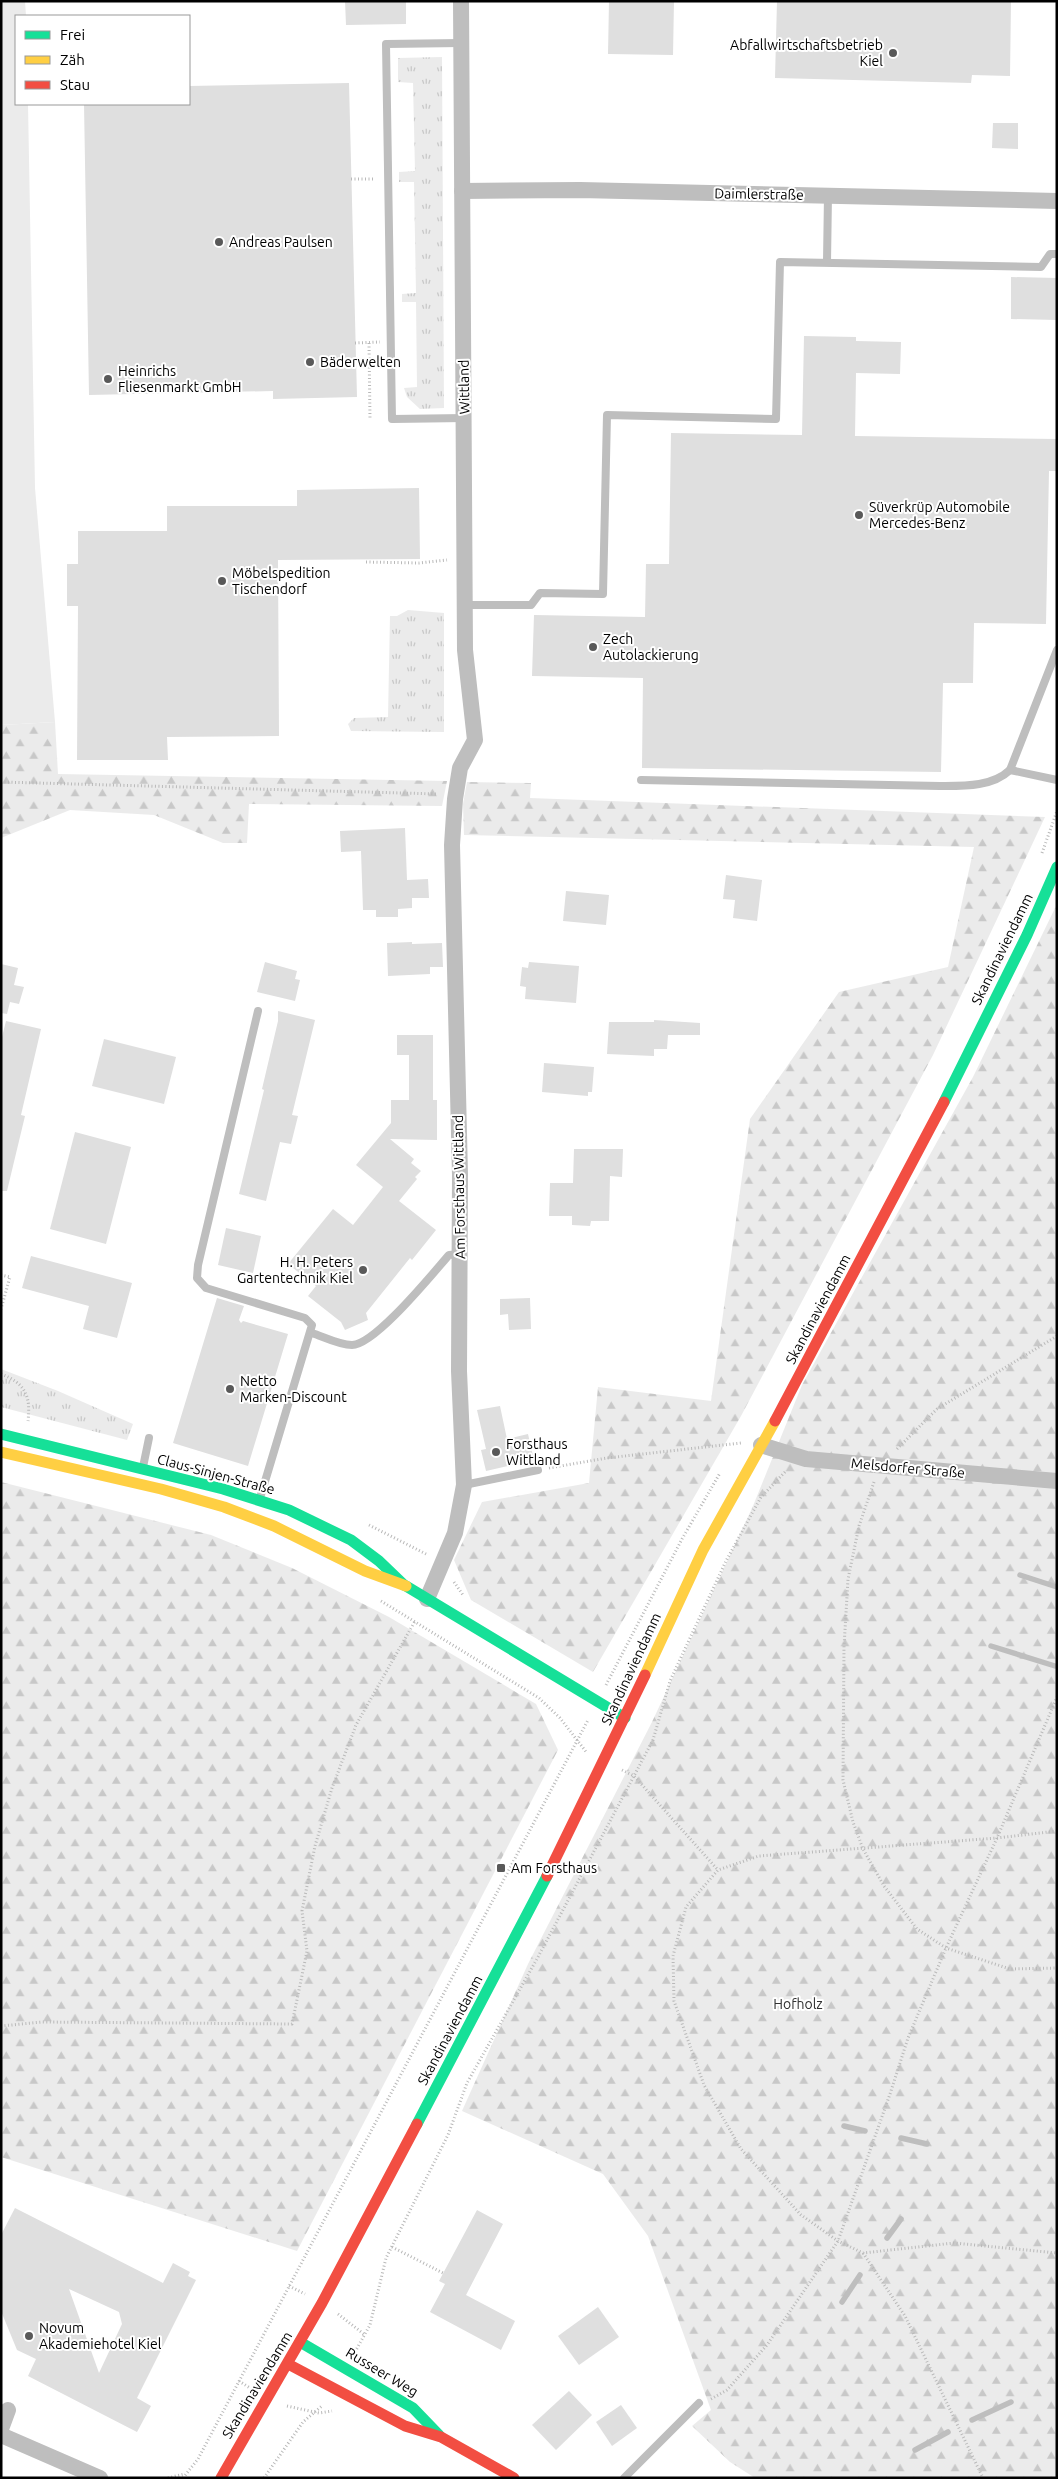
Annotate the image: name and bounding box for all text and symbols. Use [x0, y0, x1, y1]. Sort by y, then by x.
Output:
legend [15, 15, 190, 105]
text: Frei [60, 26, 85, 43]
place label: Abfallwirtschaftsbetrieb Kiel [730, 37, 883, 69]
marker: Abfallwirtschaftsbetrieb Kiel [887, 47, 899, 59]
text: Zäh [60, 51, 85, 68]
text: Stau [60, 76, 90, 93]
street label: Daimlerstraße [714, 185, 804, 203]
place label: Andreas Paulsen [229, 234, 333, 250]
marker: Andreas Paulsen [213, 236, 225, 248]
place label: Bäderwelten [320, 354, 401, 370]
marker: Bäderwelten [304, 356, 316, 368]
street label: Wittland [456, 360, 472, 414]
place label: Heinrichs Fliesenmarkt GmbH [118, 363, 242, 395]
marker: Heinrichs Fliesenmarkt GmbH [102, 373, 114, 385]
place label: Süverkrüp Automobile Mercedes-Benz [869, 499, 1010, 531]
marker: Süverkrüp Automobile Mercedes-Benz [853, 509, 865, 521]
place label: Möbelspedition Tischendorf [232, 565, 331, 597]
marker: Möbelspedition Tischendorf [216, 575, 228, 587]
place label: Zech Autolackierung [603, 631, 699, 663]
marker: Zech Autolackierung [587, 641, 599, 653]
street label: Skandinaviendamm [968, 891, 1036, 1007]
street label: Am Forsthaus Wittland [450, 1115, 468, 1259]
street label: Skandinaviendamm [782, 1251, 854, 1367]
place label: H. H. Peters Gartentechnik Kiel [237, 1254, 353, 1286]
marker: H. H. Peters Gartentechnik Kiel [357, 1264, 369, 1276]
place label: Netto Marken-Discount [240, 1373, 347, 1405]
marker: Netto Marken-Discount [224, 1383, 236, 1395]
place label: Forsthaus Wittland [506, 1436, 568, 1468]
marker: Forsthaus Wittland [490, 1446, 502, 1458]
street label: Claus-Sinjen-Straße [155, 1451, 277, 1497]
street label: Melsdorfer Straße [850, 1455, 966, 1481]
street label: Skandinaviendamm [598, 1610, 664, 1728]
place label: Am Forsthaus [511, 1860, 597, 1876]
marker: Am Forsthaus [495, 1862, 507, 1874]
street label: Skandinaviendamm [414, 1972, 486, 2088]
park label: Hofholz [773, 1996, 823, 2012]
place label: Novum Akademiehotel Kiel [39, 2320, 162, 2352]
street label: Skandinaviendamm [219, 2329, 295, 2441]
marker: Novum Akademiehotel Kiel [23, 2330, 35, 2342]
street label: Russeer Weg [343, 2344, 421, 2400]

